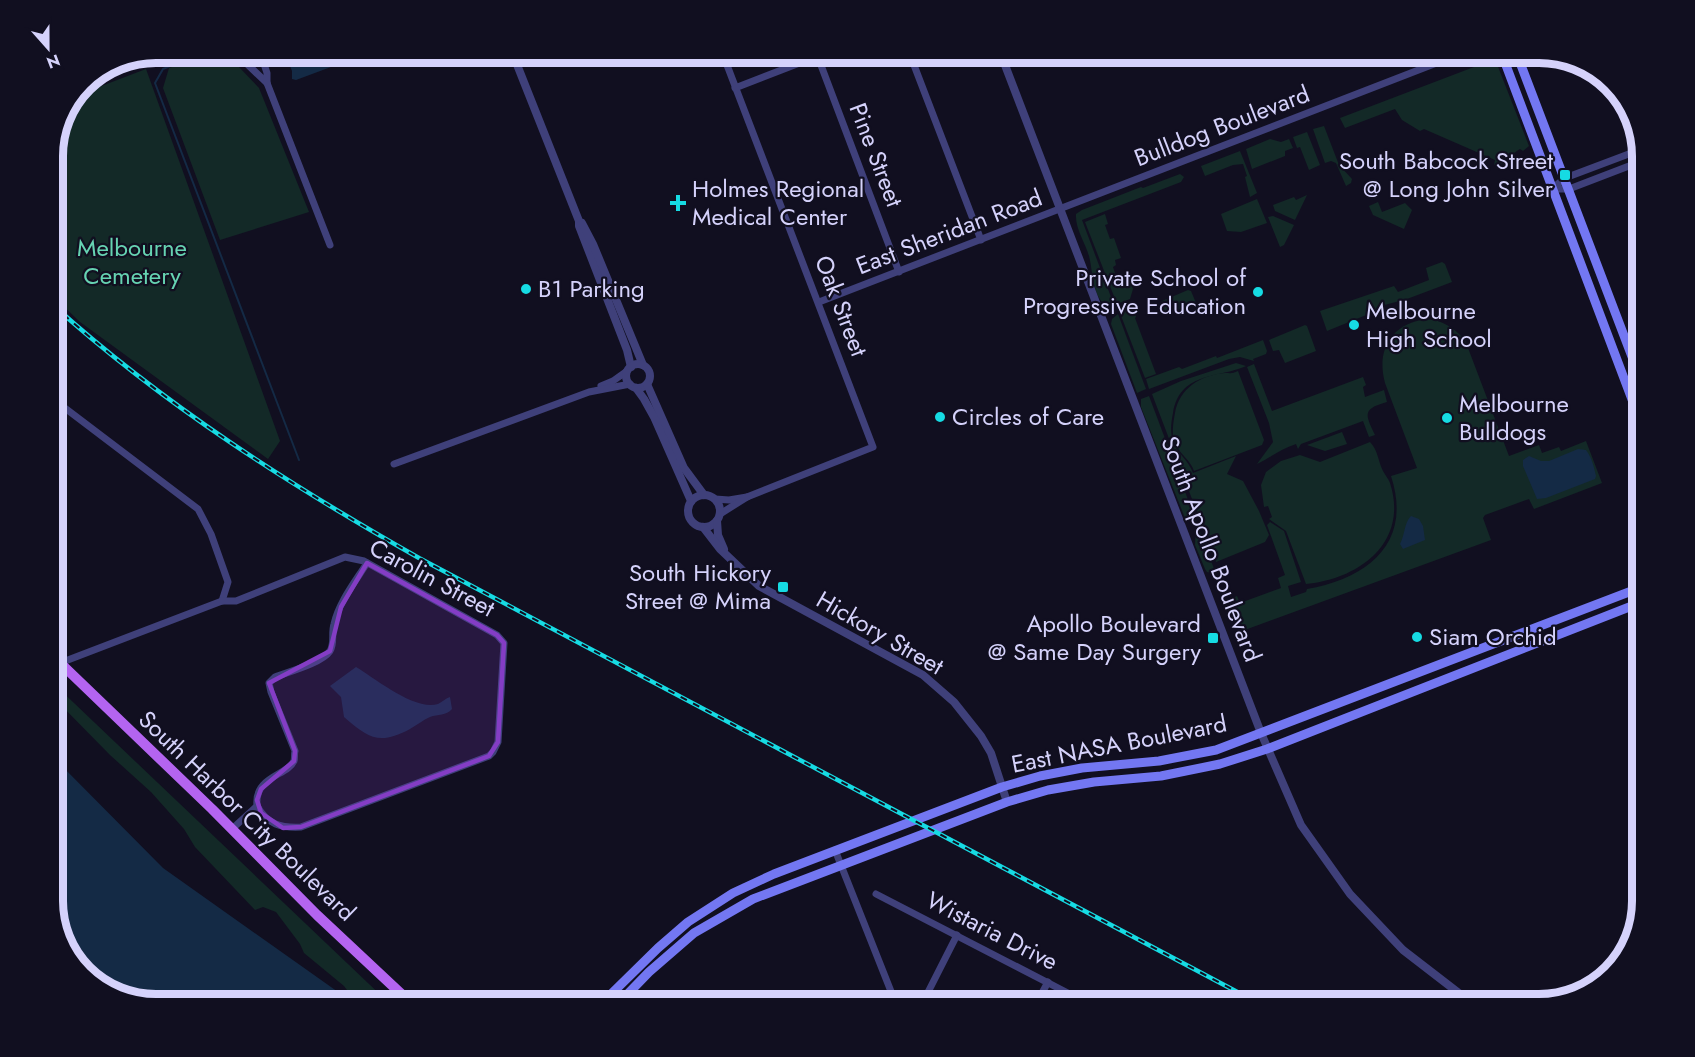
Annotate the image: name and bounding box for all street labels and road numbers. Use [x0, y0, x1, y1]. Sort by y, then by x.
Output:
street label: Bulldog Boulevard [1129, 76, 1315, 175]
street label: Pine Street [841, 98, 912, 212]
street label: East Sheridan Road [851, 180, 1047, 283]
street label: Oak Street [806, 250, 877, 362]
street label: South Apollo Boulevard [1152, 431, 1271, 667]
street label: Carolin Street [363, 530, 501, 625]
street label: Hickory Street [810, 582, 951, 683]
street label: South Harbor City Boulevard [131, 702, 364, 929]
street label: East NASA Boulevard [1008, 705, 1230, 782]
street label: Wistaria Drive [920, 882, 1064, 979]

